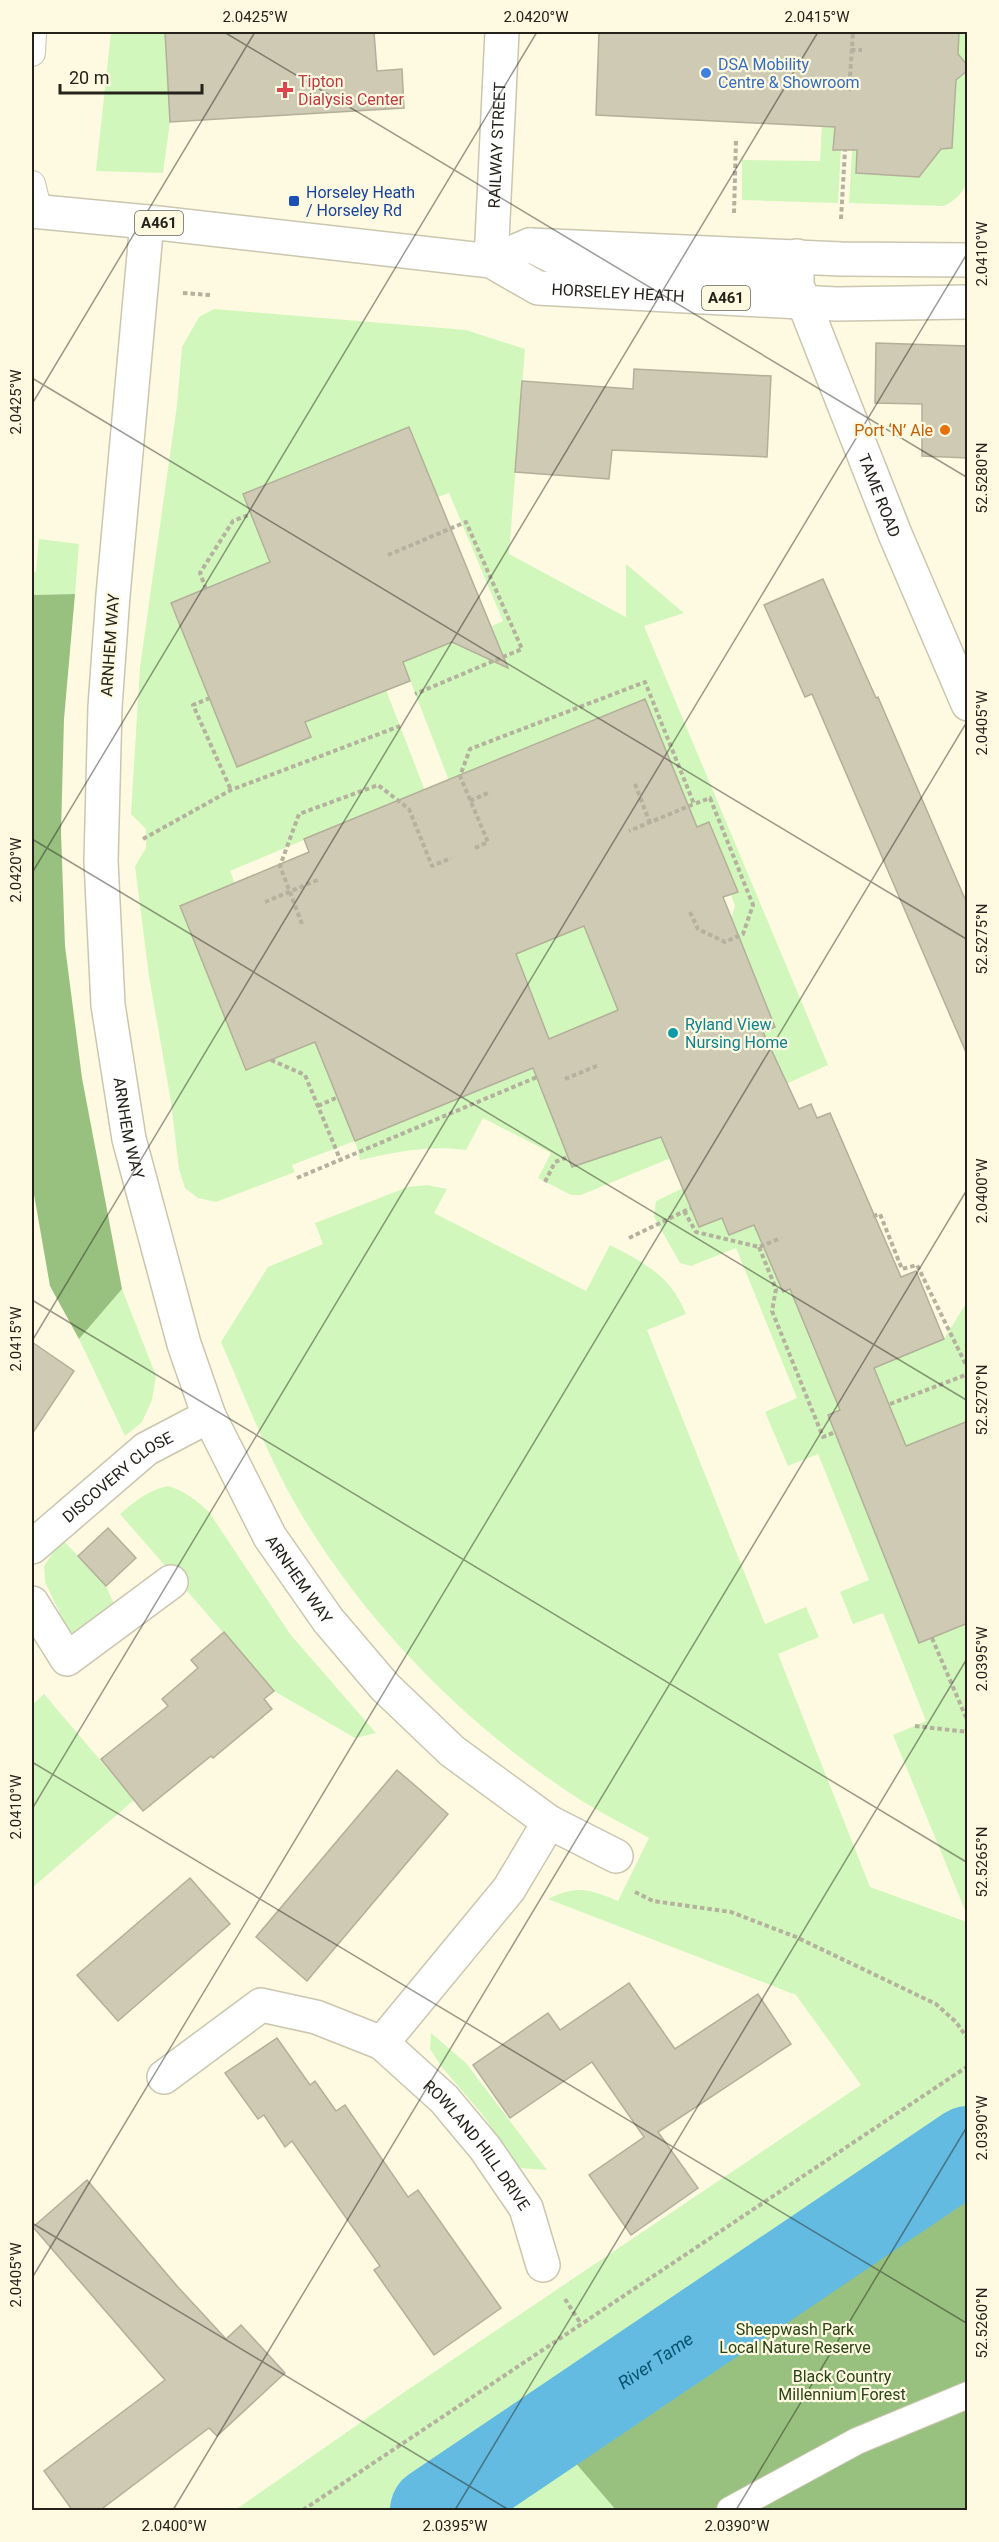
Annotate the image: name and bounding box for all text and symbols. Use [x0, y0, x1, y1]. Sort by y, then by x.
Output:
text: 2.0425°W [222, 8, 288, 26]
text: 2.0420°W [503, 8, 569, 26]
text: 2.0415°W [784, 8, 850, 26]
place label: DSA Mobility Centre & Showroom [718, 55, 860, 92]
scale bar [60, 57, 202, 95]
marker: DSA Mobility Centre & Showroom [699, 66, 713, 80]
text: 20 m [69, 67, 109, 88]
place label: Tipton Dialysis Center [298, 72, 404, 109]
marker: Tipton Dialysis Center [276, 81, 294, 99]
street label: RAILWAY STREET [484, 81, 509, 209]
place label: Horseley Heath / Horseley Rd [306, 183, 415, 220]
marker: Horseley Heath / Horseley Rd [287, 194, 301, 208]
road number: A461 [135, 211, 183, 235]
text: 2.0410°W [973, 221, 991, 287]
street label: HORSELEY HEATH [551, 279, 685, 305]
road number: A461 [702, 286, 750, 310]
text: 2.0425°W [7, 369, 25, 435]
place label: Port ‘N’ Ale [854, 421, 933, 440]
marker: Port ‘N’ Ale [938, 423, 952, 437]
text: 52.5280°N [973, 443, 991, 513]
street label: TAME ROAD [855, 451, 905, 540]
street label: ARNHEM WAY [97, 592, 123, 697]
text: 2.0405°W [973, 690, 991, 756]
text: 2.0420°W [7, 837, 25, 903]
text: 52.5275°N [973, 904, 991, 974]
place label: Ryland View Nursing Home [685, 1015, 788, 1052]
marker: Ryland View Nursing Home [666, 1026, 680, 1040]
street label: ARNHEM WAY [110, 1076, 149, 1181]
text: 2.0400°W [973, 1158, 991, 1224]
text: 2.0415°W [7, 1306, 25, 1372]
text: 52.5270°N [973, 1365, 991, 1435]
street label: DISCOVERY CLOSE [58, 1427, 176, 1526]
street label: ARNHEM WAY [262, 1531, 337, 1627]
text: 2.0395°W [973, 1626, 991, 1692]
text: 2.0410°W [7, 1774, 25, 1840]
text: 52.5265°N [973, 1827, 991, 1897]
street label: ROWLAND HILL DRIVE [420, 2076, 534, 2214]
text: 2.0390°W [973, 2095, 991, 2161]
text: 2.0405°W [7, 2242, 25, 2308]
text: 52.5260°N [973, 2288, 991, 2358]
park label: Sheepwash Park Local Nature Reserve [719, 2320, 871, 2357]
water label: River Tame [614, 2327, 697, 2393]
park label: Black Country Millennium Forest [778, 2367, 906, 2404]
text: 2.0400°W [141, 2517, 207, 2535]
text: 2.0395°W [422, 2517, 488, 2535]
text: 2.0390°W [704, 2517, 770, 2535]

